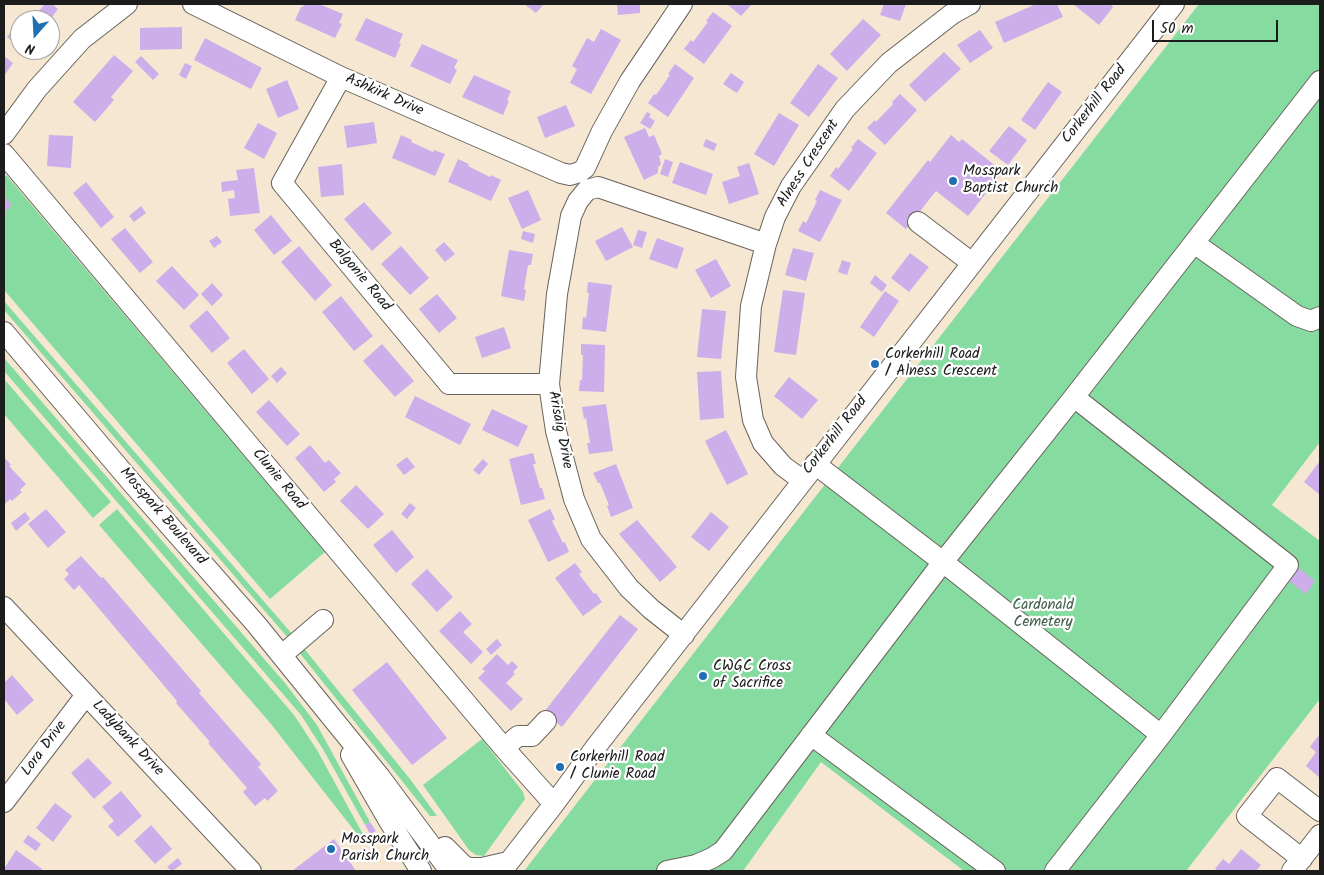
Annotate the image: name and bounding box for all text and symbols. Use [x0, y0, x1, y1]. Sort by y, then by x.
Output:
north arrow [10, 10, 60, 60]
scale bar [1154, 10, 1280, 42]
text: 50 m [1160, 17, 1194, 41]
text: N [23, 36, 38, 60]
street label: Corkerhill Road [1059, 62, 1131, 148]
street label: Ashkirk Drive [342, 71, 426, 121]
street label: Alness Crescent [774, 117, 844, 211]
place label: Mosspark Baptist Church [963, 163, 1058, 198]
marker: Mosspark Baptist Church [947, 175, 959, 187]
street label: Balgonie Road [324, 236, 394, 316]
place label: Corkerhill Road / Alness Crescent [885, 346, 997, 381]
marker: Corkerhill Road / Alness Crescent [869, 358, 881, 370]
street label: Arisaig Drive [543, 389, 575, 471]
street label: Corkerhill Road [800, 393, 872, 479]
street label: Clunie Road [247, 446, 309, 514]
street label: Mosspark Boulevard [115, 465, 209, 569]
park label: Cardonald Cemetery [1012, 597, 1074, 632]
place label: CWGC Cross of Sacrifice [713, 658, 791, 693]
marker: CWGC Cross of Sacrifice [697, 670, 709, 682]
street label: Ladybank Drive [87, 697, 167, 781]
street label: Lora Drive [18, 718, 72, 780]
place label: Corkerhill Road / Clunie Road [570, 749, 665, 784]
marker: Corkerhill Road / Clunie Road [554, 761, 566, 773]
place label: Mosspark Parish Church [341, 831, 429, 866]
marker: Mosspark Parish Church [325, 843, 337, 855]

